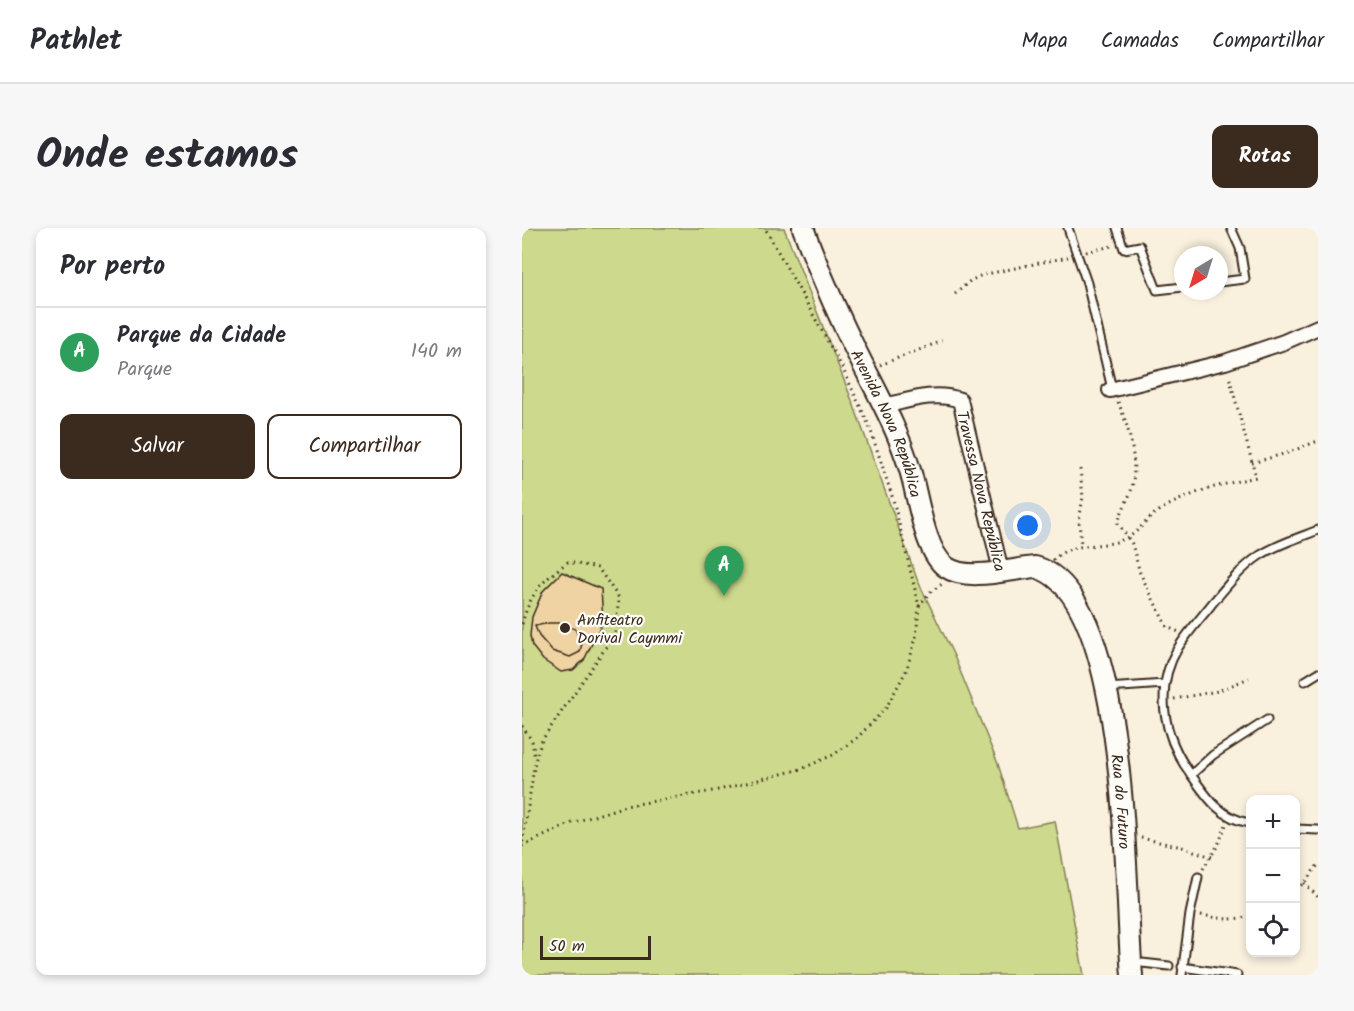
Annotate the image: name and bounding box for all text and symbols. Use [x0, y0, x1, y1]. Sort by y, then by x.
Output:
text: Pathlet [30, 19, 122, 64]
text: Mapa [1021, 25, 1068, 58]
text: Camadas [1101, 25, 1179, 58]
text: Compartilhar [1212, 25, 1324, 58]
text: Onde estamos [36, 123, 298, 190]
button: Rotas [1212, 125, 1318, 188]
text: Por perto [60, 246, 165, 288]
north arrow [1174, 246, 1228, 300]
text: Parque da Cidade [117, 319, 286, 354]
text: A [73, 336, 86, 368]
text: 140 m [411, 336, 462, 368]
street label: Avenida Nova República [843, 345, 927, 500]
text: Parque [117, 354, 172, 386]
street label: Travessa Nova República [949, 408, 1012, 574]
button: Salvar [60, 414, 255, 479]
button: Compartilhar [267, 414, 462, 479]
your location [1013, 511, 1042, 540]
pin: A [704, 546, 744, 596]
place label: Anfiteatro Dorival Caymmi [577, 608, 683, 651]
marker: Anfiteatro Dorival Caymmi [558, 621, 572, 635]
street label: Rua do Futuro [1103, 753, 1136, 850]
map controls [1246, 795, 1300, 957]
button: + [1246, 795, 1300, 849]
button: − [1246, 849, 1300, 903]
button: locate [1246, 903, 1300, 957]
scale bar [540, 933, 651, 960]
text: 50 m [549, 934, 585, 959]

